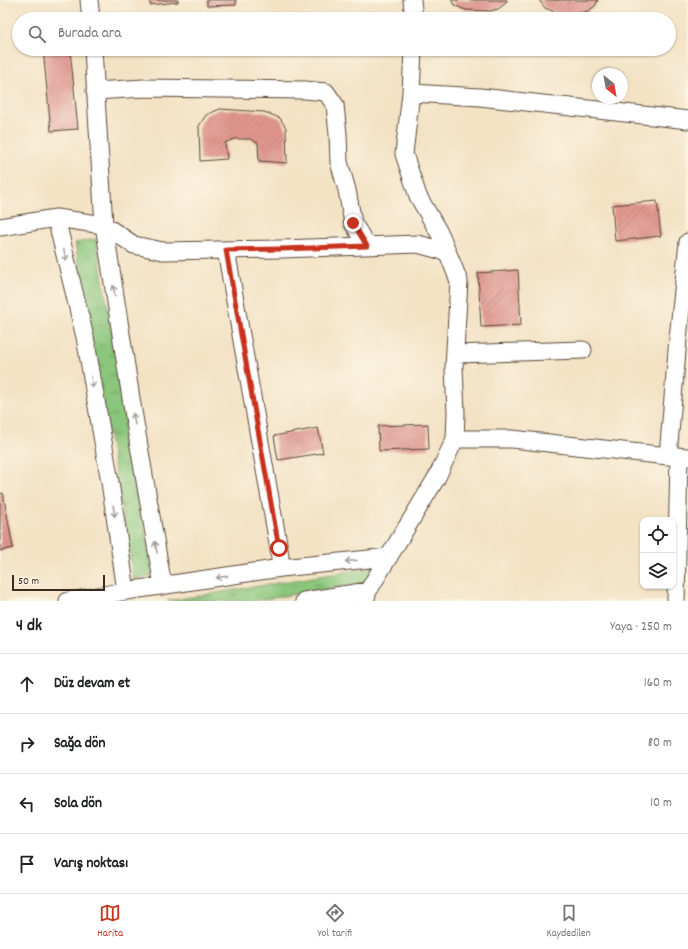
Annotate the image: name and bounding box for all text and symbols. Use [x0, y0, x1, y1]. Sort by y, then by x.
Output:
search box [12, 12, 676, 56]
icon: search [26, 23, 48, 45]
text: Burada ara [58, 23, 121, 45]
north arrow [592, 68, 628, 104]
route end [344, 214, 362, 232]
one-way arrow [62, 249, 69, 262]
one-way arrow [110, 285, 118, 298]
one-way arrow [89, 376, 97, 389]
one-way arrow [130, 413, 138, 426]
one-way arrow [110, 504, 118, 517]
map controls [640, 517, 676, 589]
button: locate [640, 517, 676, 553]
route start [270, 539, 288, 557]
one-way arrow [152, 541, 160, 554]
button: layers [640, 553, 676, 589]
one-way arrow [345, 557, 358, 564]
scale bar [12, 573, 105, 592]
one-way arrow [216, 573, 229, 581]
text: 50 m [18, 574, 39, 590]
text: 4 dk [16, 615, 42, 639]
text: Yaya · 250 m [610, 618, 672, 637]
icon: ahead [16, 673, 38, 695]
text: Düz devam et [54, 673, 130, 695]
text: 160 m [644, 674, 672, 693]
icon: right [16, 733, 38, 755]
text: Sağa dön [54, 733, 105, 755]
text: 80 m [648, 734, 672, 753]
icon: left [16, 793, 38, 815]
text: Sola dön [54, 793, 102, 815]
text: 10 m [650, 794, 672, 813]
icon: arrive [16, 853, 38, 875]
text: Varış noktası [54, 853, 128, 875]
tab: Harita [97, 902, 123, 942]
tab: Yol tarifi [318, 902, 352, 942]
tab: Kaydedilen [546, 902, 591, 942]

